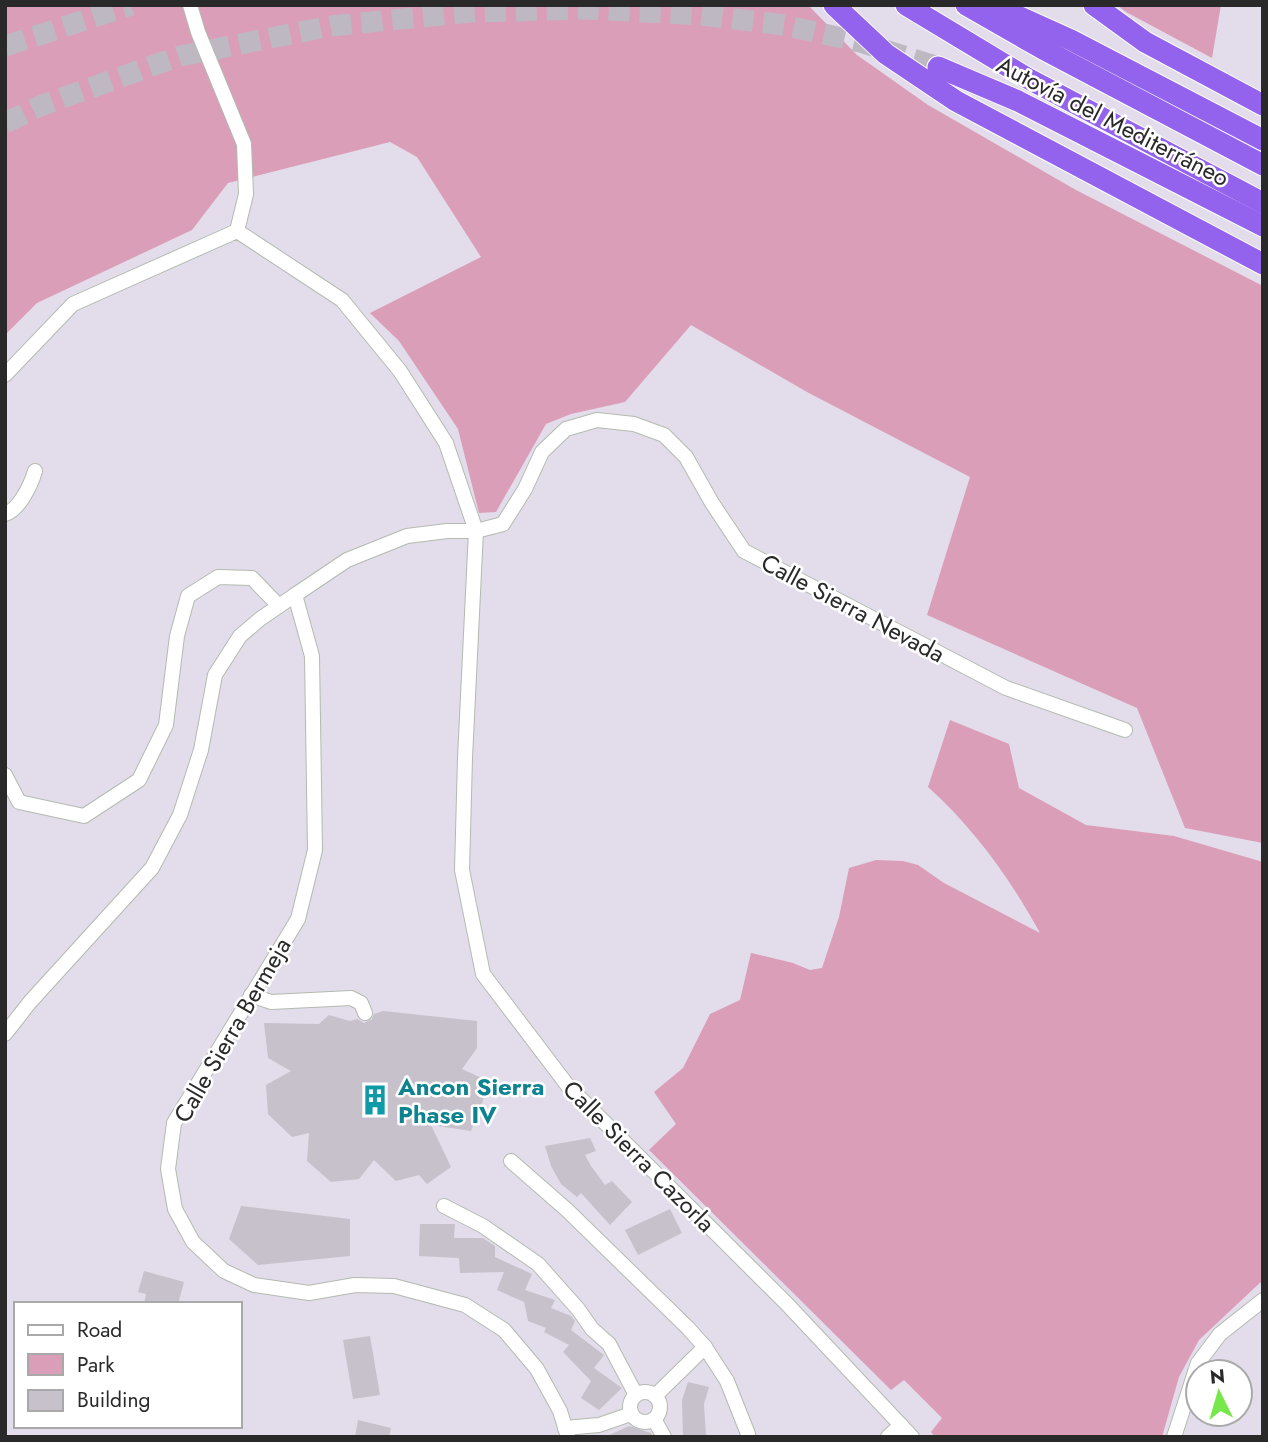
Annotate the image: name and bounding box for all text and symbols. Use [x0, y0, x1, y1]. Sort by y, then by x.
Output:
street label: Autovía del Mediterráneo [991, 47, 1235, 195]
street label: Calle Sierra Nevada [755, 545, 951, 671]
street label: Calle Sierra Bermeja [165, 931, 299, 1129]
place label: Ancon Sierra Phase IV [397, 1069, 545, 1132]
street label: Calle Sierra Cazorla [555, 1072, 723, 1240]
building icon: Ancon Sierra Phase IV [358, 1083, 392, 1117]
legend [14, 1302, 242, 1428]
text: Road [77, 1315, 122, 1345]
text: Park [77, 1350, 115, 1380]
north arrow [1184, 1358, 1254, 1428]
text: N [1209, 1362, 1226, 1391]
text: Building [77, 1385, 150, 1415]

